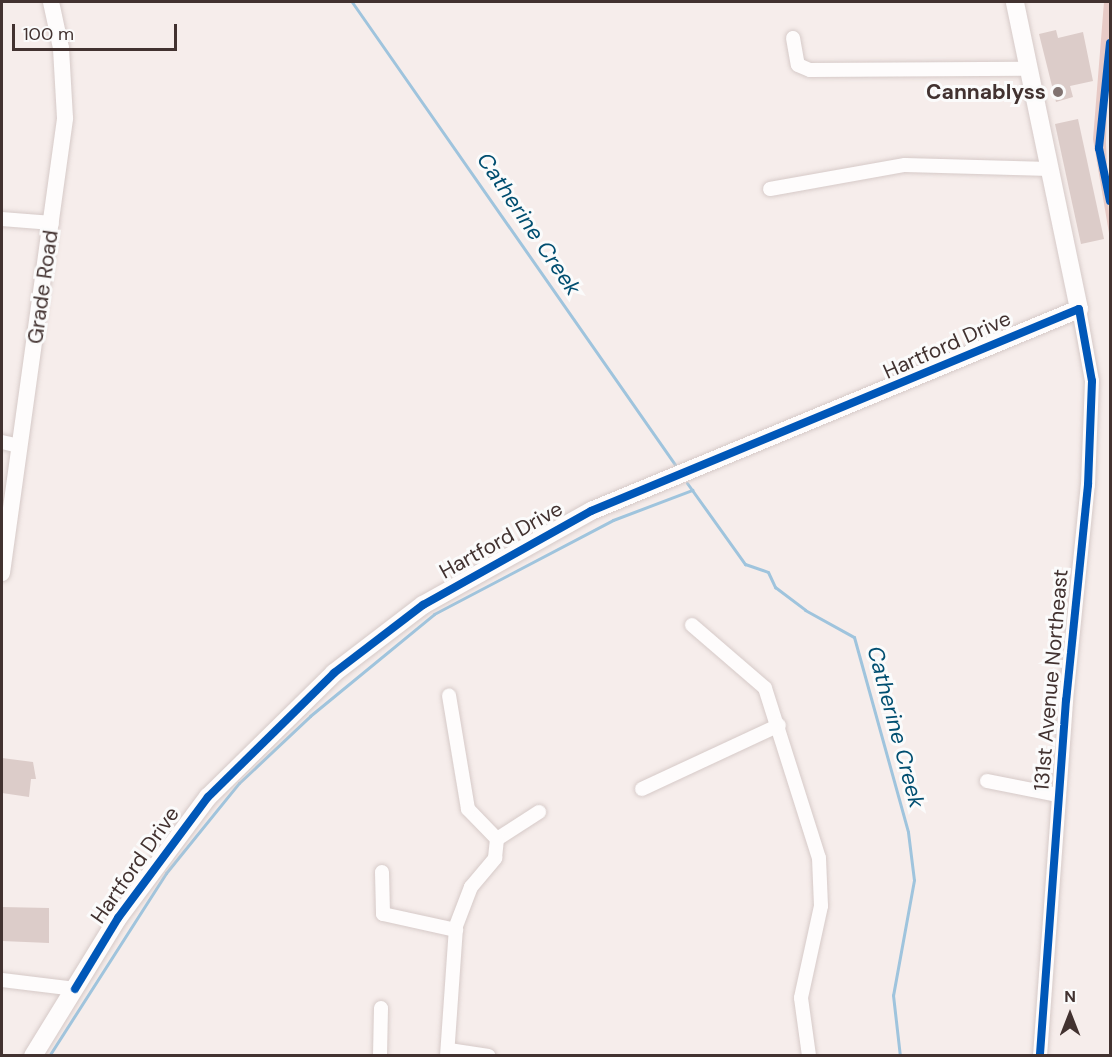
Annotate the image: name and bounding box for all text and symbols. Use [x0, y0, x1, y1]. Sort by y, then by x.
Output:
scale bar [15, 12, 180, 50]
text: 100 m [23, 22, 74, 46]
place label: Cannablyss [926, 79, 1046, 105]
marker: Cannablyss [1051, 85, 1065, 99]
water label: Catherine Creek [472, 148, 586, 300]
street label: Grade Road [23, 228, 63, 346]
street label: Hartford Drive [879, 306, 1015, 384]
street label: Hartford Drive [435, 496, 567, 584]
street label: 131st Avenue Northeast [1029, 568, 1073, 792]
water label: Catherine Creek [862, 643, 930, 811]
street label: Hartford Drive [85, 802, 185, 928]
north arrow [1040, 985, 1100, 1045]
text: N [1064, 986, 1076, 1007]

